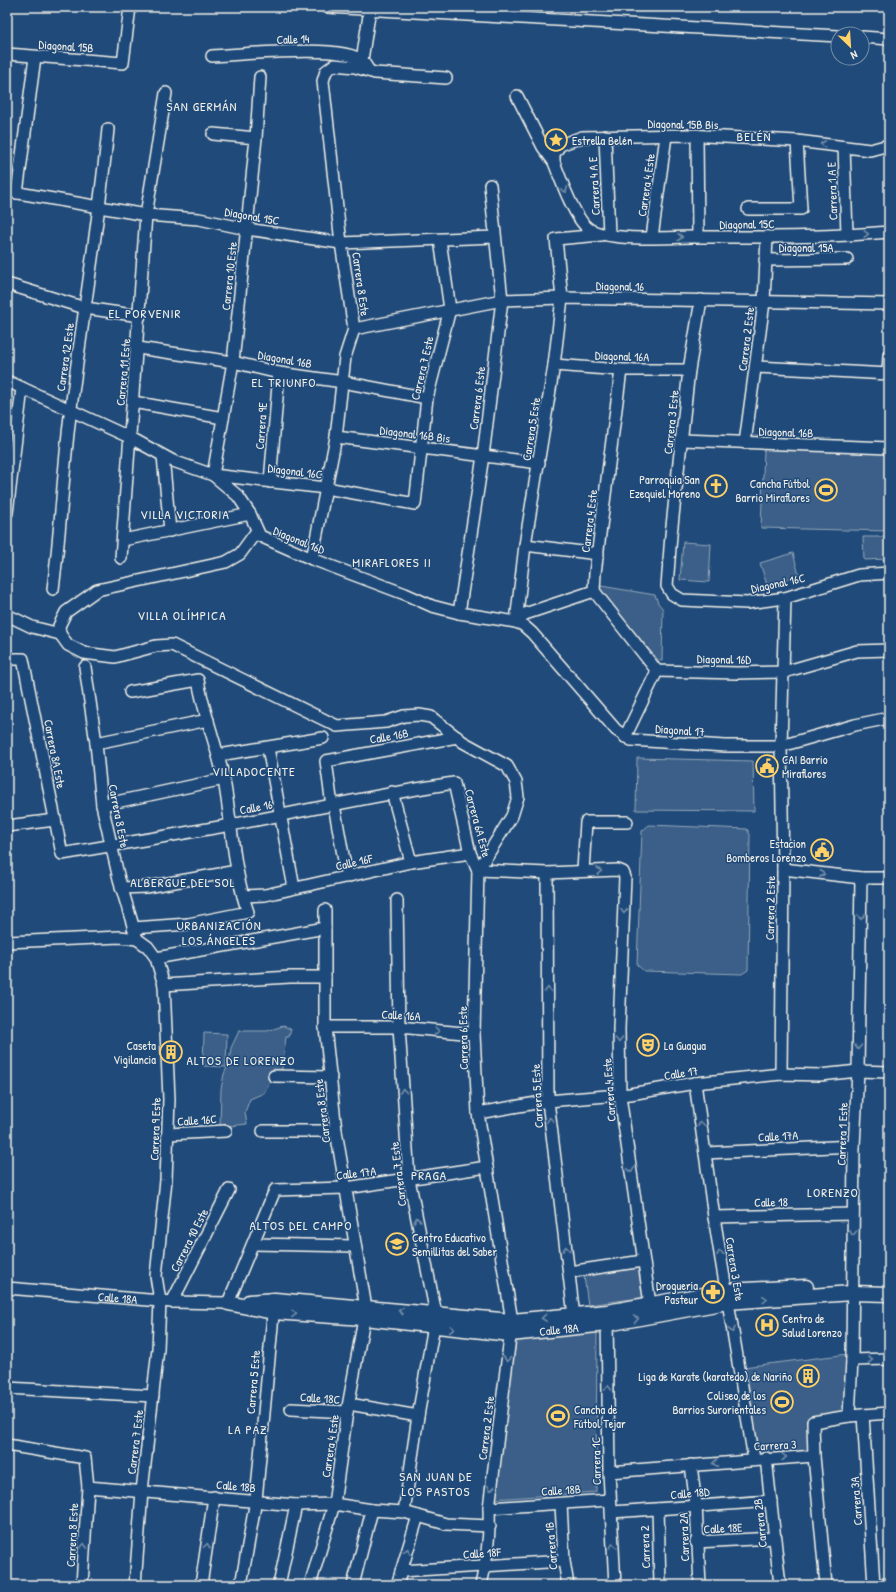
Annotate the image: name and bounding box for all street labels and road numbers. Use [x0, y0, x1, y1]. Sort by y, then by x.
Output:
street label: Calle 14 [276, 30, 310, 48]
street label: Diagonal 15B [38, 36, 94, 56]
street label: Diagonal 15B Bis [647, 115, 719, 133]
street label: Carrera 4 Este [633, 152, 659, 218]
street label: Carrera 4 A E [584, 156, 604, 216]
street label: Carrera 1 A E [822, 161, 842, 220]
street label: Diagonal 15C [223, 203, 281, 229]
street label: Diagonal 15C [719, 215, 775, 233]
street label: Diagonal 15A [779, 239, 833, 256]
street label: Carrera 10 Este [217, 241, 241, 311]
street label: Carrera 8 Este [348, 251, 374, 317]
street label: Diagonal 16 [596, 277, 645, 295]
street label: Carrera 2 Este [734, 306, 758, 372]
street label: Carrera 12 Este [52, 321, 78, 392]
street label: Carrera 7 Este [406, 334, 438, 402]
street label: Carrera 11 Este [112, 337, 134, 406]
street label: Diagonal 16B [257, 346, 313, 372]
street label: Diagonal 16A [595, 347, 650, 365]
street label: Carrera 6 Este [465, 365, 489, 431]
street label: Carrera 3 Este [659, 389, 683, 455]
street label: Carrera 5 Este [518, 396, 544, 462]
street label: Carrera 9E [251, 401, 271, 450]
street label: Diagonal 16B Bis [379, 421, 452, 447]
street label: Diagonal 16B [758, 423, 814, 441]
street label: Diagonal 16C [267, 459, 324, 483]
street label: Carrera 4 Este [577, 488, 601, 554]
street label: Diagonal 16D [271, 522, 328, 558]
street label: Diagonal 16C [749, 569, 807, 597]
street label: Diagonal 16D [697, 650, 752, 668]
street label: Carrera 8A Este [40, 718, 70, 790]
street label: Diagonal 17 [655, 720, 705, 740]
street label: Calle 16B [368, 724, 410, 748]
street label: Carrera 8 Este [105, 783, 134, 849]
street label: Carrera 6A Este [461, 787, 495, 859]
street label: Calle 16 [238, 795, 274, 819]
street label: Calle 16F [334, 849, 375, 875]
street label: Carrera 2 Este [761, 875, 779, 940]
street label: Calle 16A [381, 1005, 421, 1025]
street label: Carrera 6 Este [454, 1006, 472, 1070]
street label: Carrera 4 Este [598, 1058, 620, 1122]
street label: Calle 17 [663, 1062, 699, 1084]
street label: Carrera 5 Este [527, 1063, 547, 1128]
street label: Carrera 8 Este [310, 1078, 334, 1144]
street label: Carrera 9 Este [145, 1097, 165, 1161]
street label: Carrera 1 Este [832, 1102, 852, 1166]
street label: Calle 16C [177, 1110, 218, 1130]
street label: Calle 17A [758, 1126, 799, 1146]
street label: Carrera 7 Este [386, 1141, 410, 1207]
street label: Calle 17A [335, 1162, 377, 1184]
street label: Calle 18 [754, 1193, 788, 1211]
street label: Carrera 10 Este [166, 1205, 212, 1274]
street label: Carrera 3 Este [722, 1236, 748, 1302]
street label: Calle 18A [97, 1287, 138, 1308]
street label: Calle 18A [538, 1318, 579, 1339]
street label: Carrera 5 Este [242, 1349, 264, 1415]
street label: Calle 18C [299, 1388, 341, 1408]
street label: Carrera 2 Este [474, 1395, 498, 1461]
street label: Carrera 7 Este [123, 1409, 147, 1475]
street label: Carrera 4 Este [317, 1413, 343, 1479]
street label: Carrera 3 [753, 1435, 797, 1455]
street label: Carrera 1C [587, 1436, 605, 1485]
street label: Calle 18B [216, 1476, 256, 1496]
street label: Carrera 3A [846, 1476, 866, 1526]
street label: Calle 18B [541, 1480, 581, 1500]
street label: Calle 18D [670, 1483, 711, 1503]
street label: Carrera 2B [749, 1498, 771, 1548]
street label: Carrera 8 Este [62, 1502, 82, 1567]
street label: Carrera 2A [675, 1512, 693, 1562]
street label: Calle 18E [703, 1518, 744, 1538]
street label: Carrera 1B [540, 1521, 562, 1571]
street label: Carrera 2 [636, 1525, 654, 1569]
street label: Calle 18F [462, 1543, 502, 1563]

